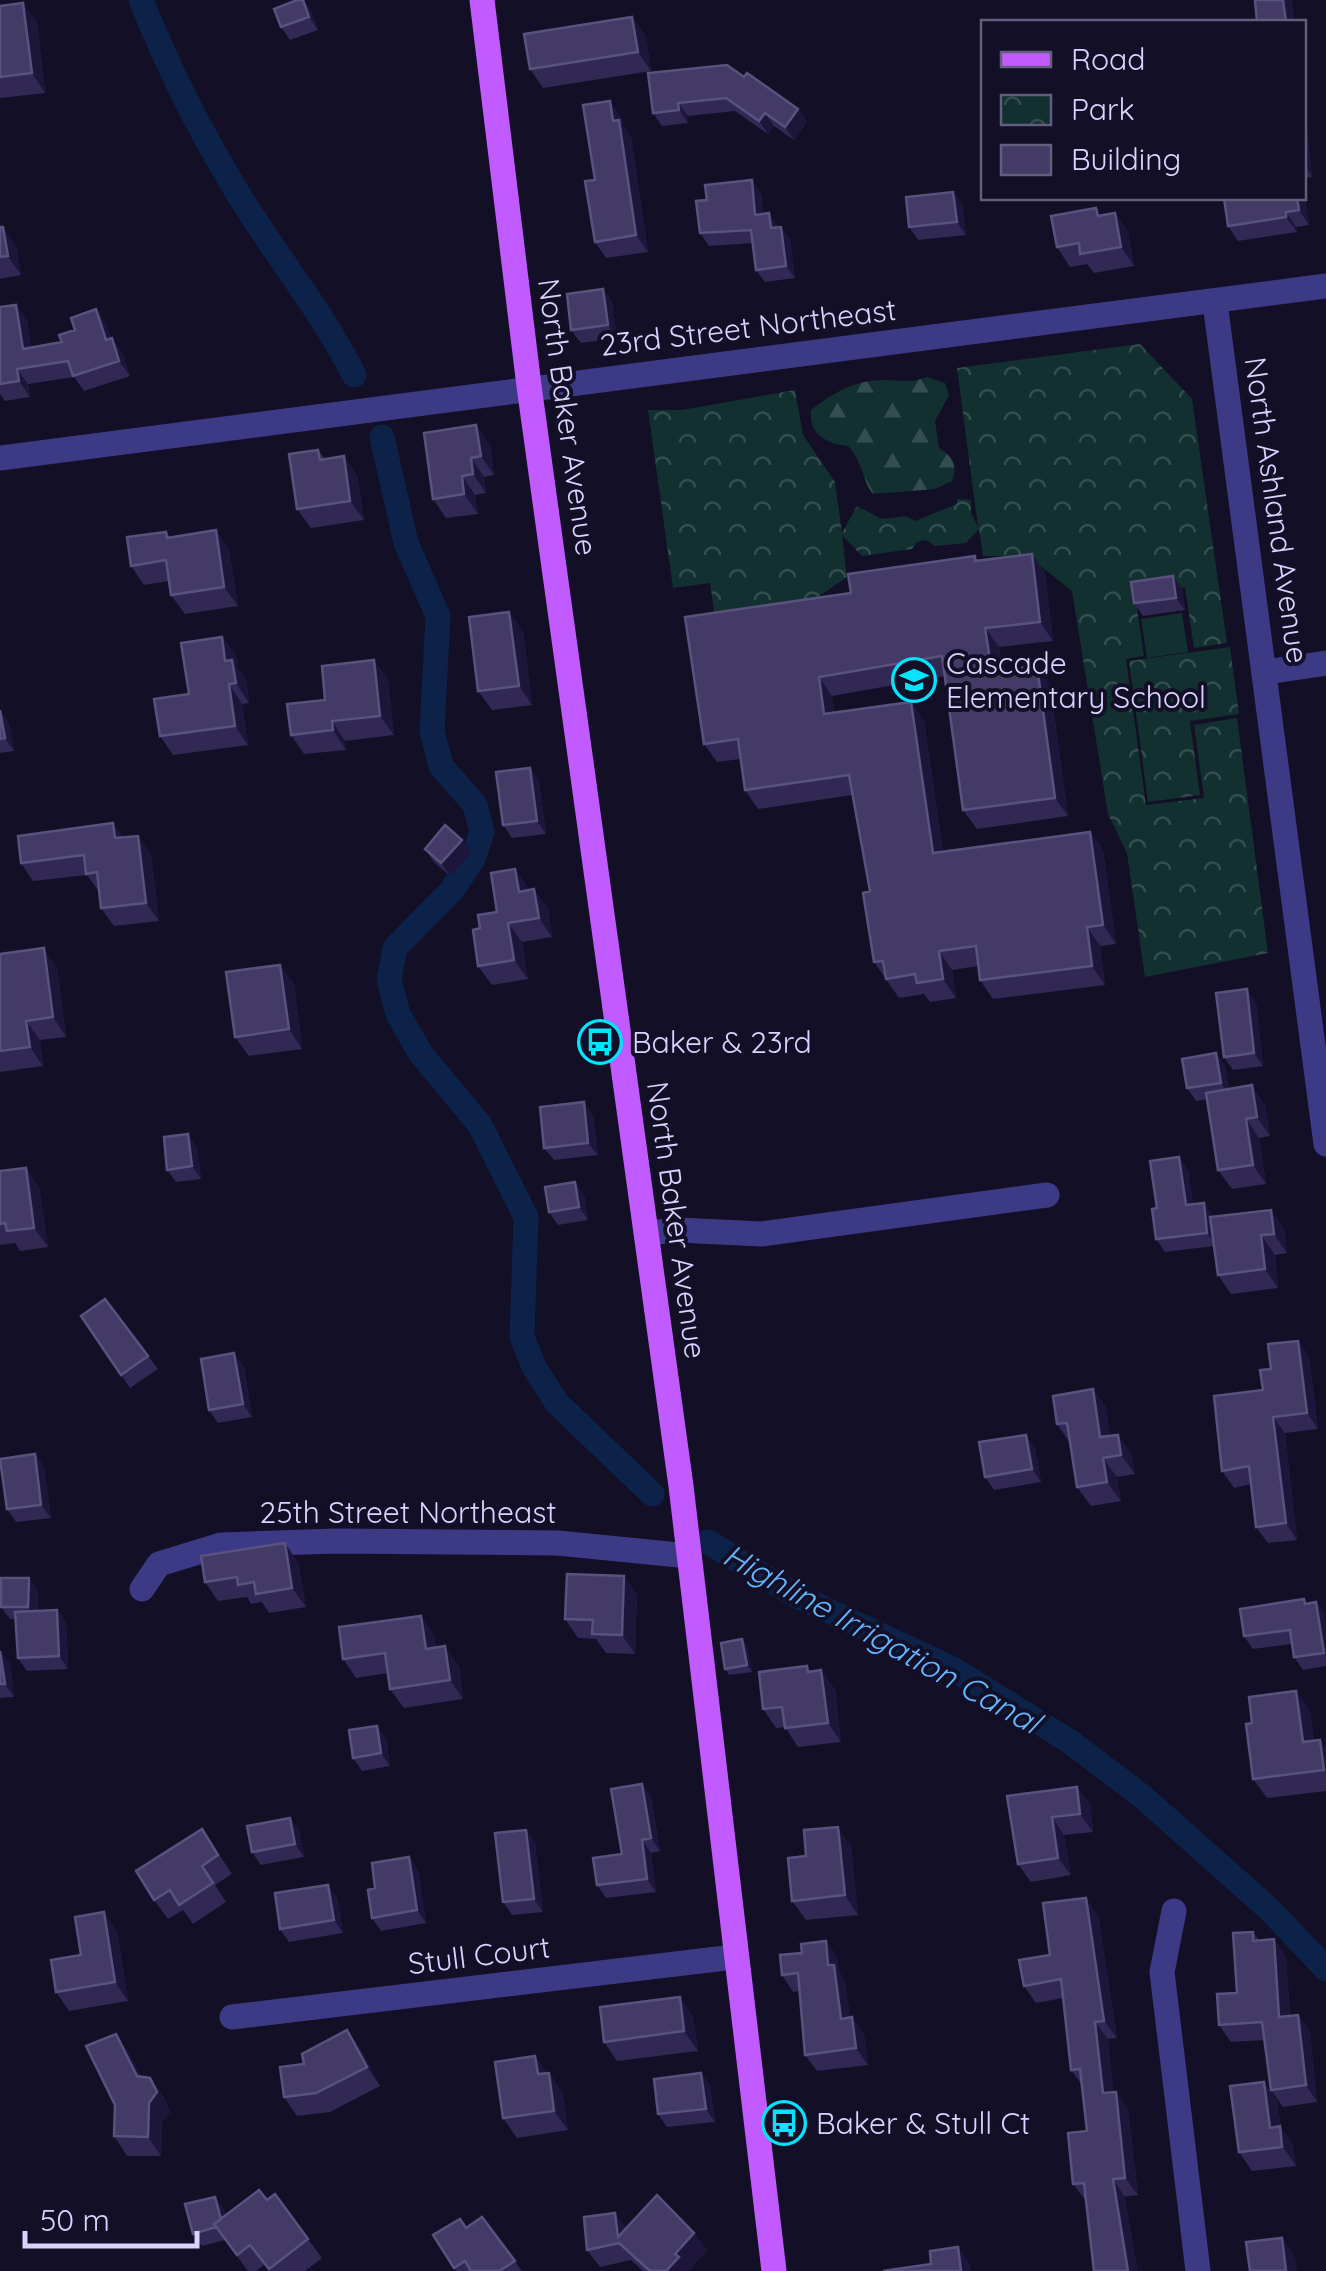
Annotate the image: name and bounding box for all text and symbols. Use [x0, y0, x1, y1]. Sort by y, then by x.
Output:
legend [981, 20, 1306, 200]
text: Road [1071, 40, 1145, 78]
text: Park [1071, 90, 1135, 128]
text: Building [1071, 140, 1181, 178]
street label: North Baker Avenue [530, 276, 606, 558]
street label: 23rd Street Northeast [598, 290, 898, 364]
street label: North Ashland Avenue [1237, 354, 1317, 666]
place label: Cascade Elementary School [946, 644, 1206, 716]
school or university icon: Cascade Elementary School [891, 657, 937, 703]
bus stop icon: Baker & 23rd [577, 1019, 623, 1065]
place label: Baker & 23rd [632, 1023, 812, 1061]
street label: North Baker Avenue [639, 1079, 715, 1361]
street label: 25th Street Northeast [260, 1493, 556, 1531]
water label: Highline Irrigation Canal [717, 1534, 1051, 1744]
street label: Stull Court [406, 1927, 552, 1983]
bus stop icon: Baker & Stull Ct [761, 2100, 807, 2146]
place label: Baker & Stull Ct [816, 2104, 1030, 2142]
scale bar [25, 2186, 198, 2248]
text: 50 m [40, 2201, 110, 2239]

